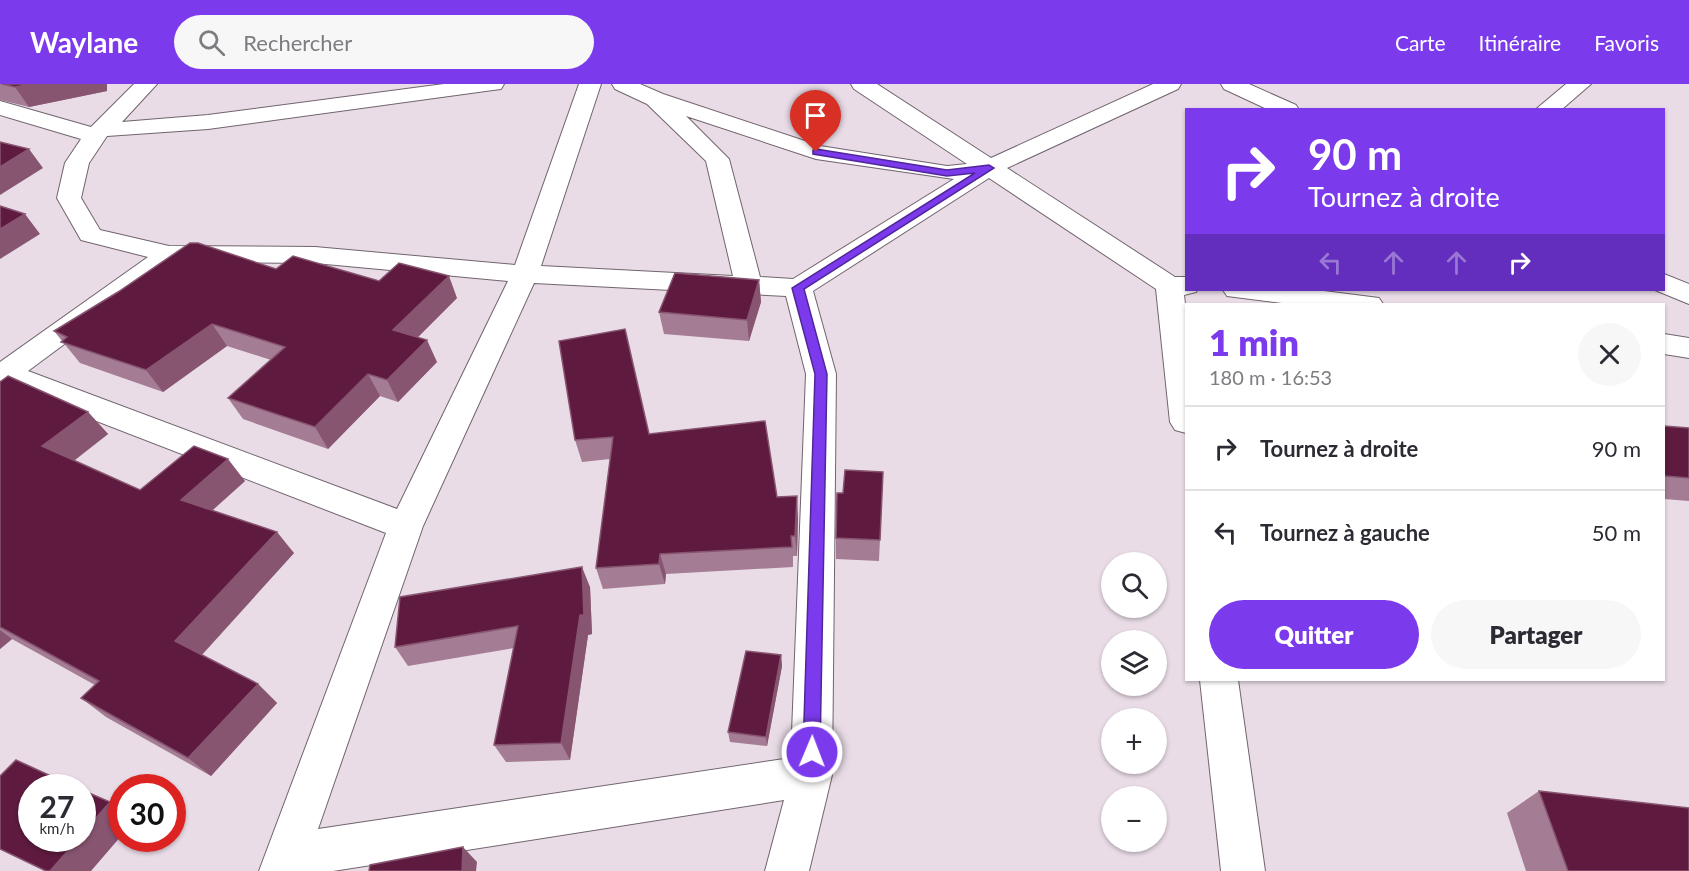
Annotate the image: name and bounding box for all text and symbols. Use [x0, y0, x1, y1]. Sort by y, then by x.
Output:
search box [174, 15, 594, 69]
text: Waylane [30, 25, 138, 59]
icon: search [195, 26, 228, 59]
text: Rechercher [243, 29, 352, 56]
text: Carte [1395, 30, 1446, 55]
text: Itinéraire [1479, 30, 1561, 55]
text: Favoris [1594, 30, 1659, 55]
pin [790, 90, 841, 152]
icon: arrive [799, 99, 832, 132]
text: 90 m [1308, 129, 1402, 179]
icon: right [1209, 132, 1287, 210]
text: Tournez à droite [1308, 180, 1500, 213]
icon: left [1314, 246, 1347, 279]
icon: ahead [1377, 246, 1410, 279]
icon: ahead [1440, 246, 1473, 279]
icon: right [1503, 246, 1536, 279]
text: 1 min [1209, 320, 1299, 364]
button: close [1578, 323, 1641, 386]
text: 180 m · 16:53 [1209, 365, 1332, 389]
icon: right [1209, 432, 1242, 465]
text: Tournez à droite [1260, 435, 1418, 462]
text: 90 m [1592, 435, 1641, 462]
icon: left [1209, 516, 1242, 549]
text: Tournez à gauche [1260, 519, 1430, 546]
text: 50 m [1592, 519, 1641, 546]
map controls [1101, 552, 1167, 852]
button: search [1101, 552, 1167, 618]
button: Quitter [1209, 600, 1419, 669]
button: Partager [1431, 600, 1641, 669]
button: layers [1101, 630, 1167, 696]
button: + [1101, 708, 1167, 774]
position arrow [780, 720, 844, 784]
speed limit sign: 30 [108, 774, 186, 852]
button: − [1101, 786, 1167, 852]
text: 27 [40, 788, 74, 824]
text: km/h [39, 819, 75, 837]

